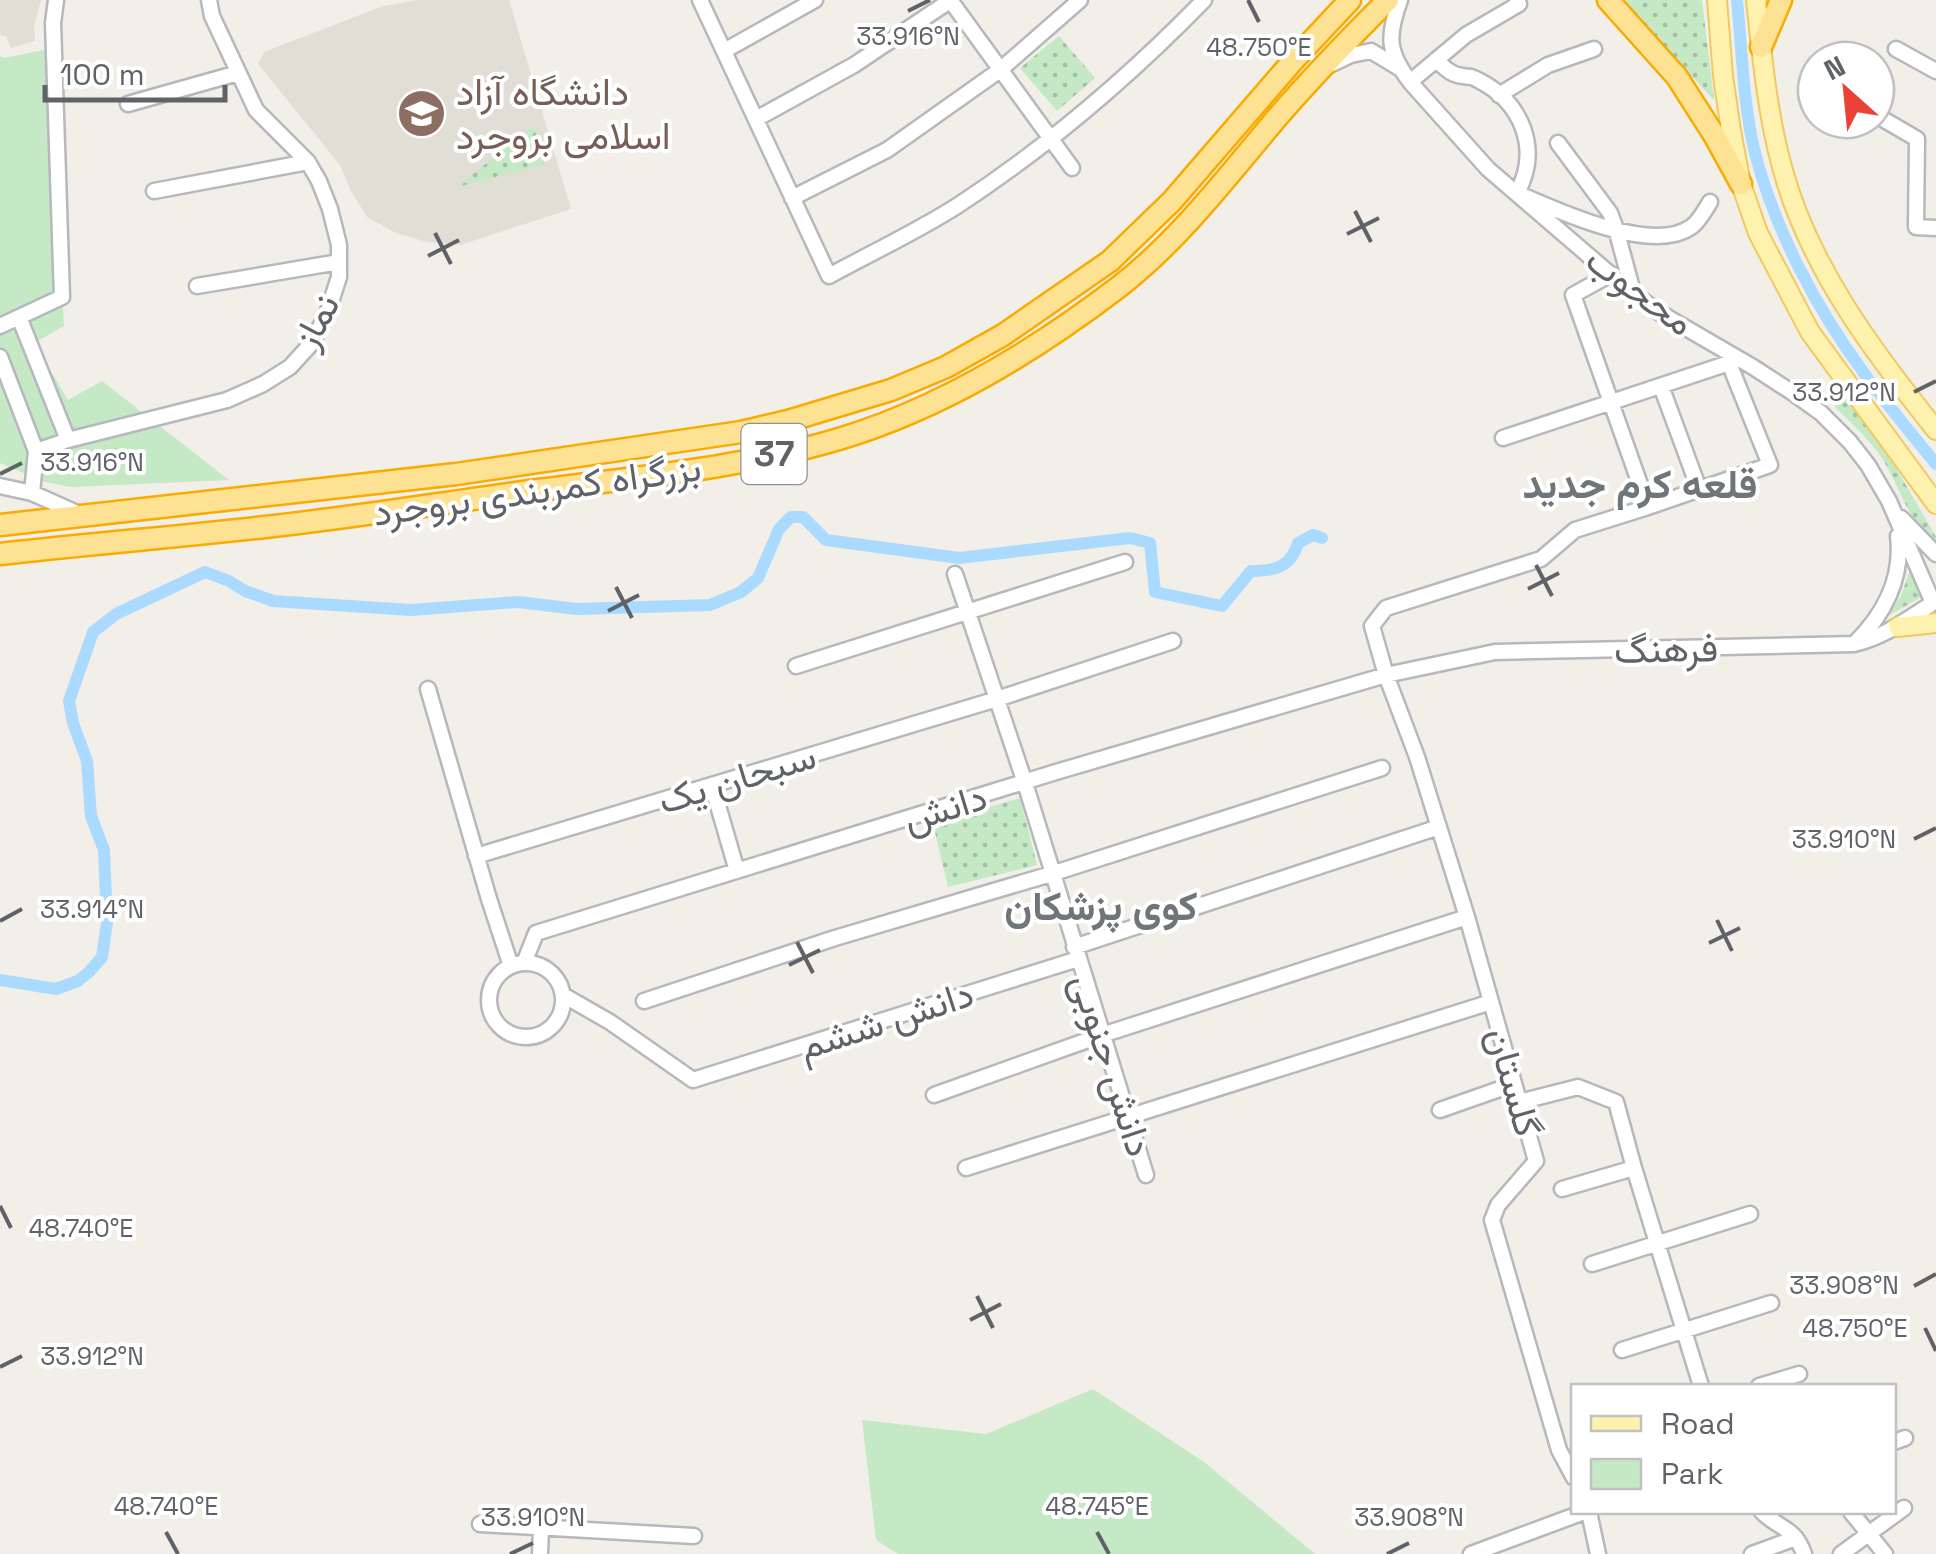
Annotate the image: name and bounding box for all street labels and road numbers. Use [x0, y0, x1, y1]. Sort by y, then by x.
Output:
street label: محجوب [1576, 236, 1704, 346]
street label: نماز [281, 285, 350, 358]
road number: 37 [742, 424, 806, 484]
street label: بزرگراه کمربندی بروجرد [370, 443, 704, 537]
street label: فرهنگ [1614, 624, 1718, 674]
street label: سبحان یک [652, 731, 822, 825]
street label: دانش [897, 773, 993, 843]
street label: دانش جنوبی [1060, 968, 1164, 1162]
street label: دانش ششم [793, 969, 980, 1072]
street label: گلستان [1476, 1022, 1552, 1142]

